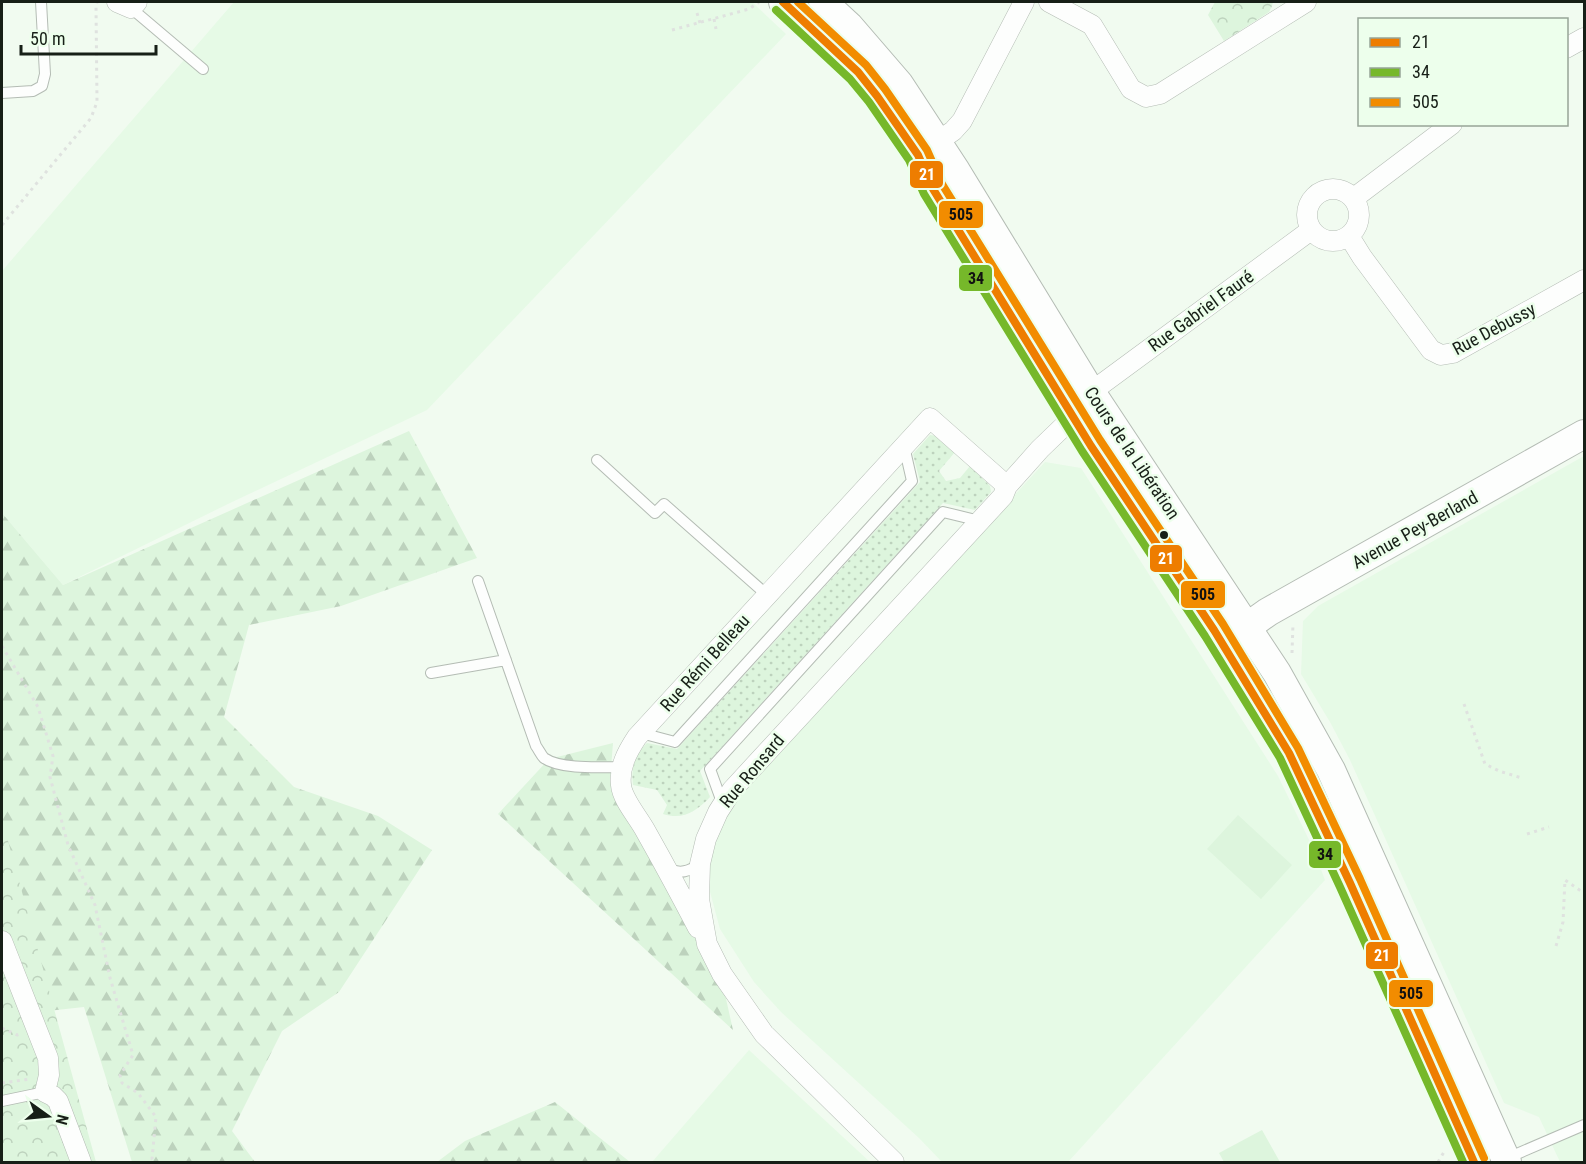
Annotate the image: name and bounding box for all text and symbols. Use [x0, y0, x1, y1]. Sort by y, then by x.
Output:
scale bar [21, 18, 156, 56]
legend [1358, 18, 1568, 126]
text: 50 m [30, 28, 65, 49]
text: 21 [1412, 31, 1430, 52]
text: 34 [1412, 61, 1430, 82]
text: 505 [1412, 91, 1439, 112]
line badge: 21 [909, 160, 944, 189]
text: 21 [919, 165, 935, 184]
line badge: 505 [938, 200, 984, 229]
text: 505 [949, 205, 973, 224]
line badge: 34 [958, 264, 993, 292]
street label: Rue Gabriel Fauré [1144, 265, 1257, 356]
text: 34 [968, 269, 984, 288]
street label: Rue Debussy [1449, 298, 1539, 359]
street label: Cours de la Libération [1080, 383, 1184, 523]
street label: Avenue Pey-Berland [1348, 486, 1481, 573]
unlabelled marker [1158, 529, 1170, 541]
line badge: 21 [1149, 544, 1183, 573]
text: 21 [1158, 549, 1174, 568]
line badge: 505 [1180, 580, 1226, 609]
text: 505 [1191, 585, 1215, 604]
street label: Rue Rémi Belleau [656, 610, 754, 715]
street label: Rue Ronsard [715, 730, 788, 812]
line badge: 34 [1308, 840, 1342, 869]
text: 34 [1317, 845, 1333, 864]
line badge: 21 [1365, 941, 1399, 970]
text: 21 [1374, 946, 1390, 965]
line badge: 505 [1388, 979, 1434, 1008]
text: 505 [1399, 984, 1423, 1003]
north arrow [18, 1086, 78, 1146]
text: N [52, 1113, 72, 1127]

